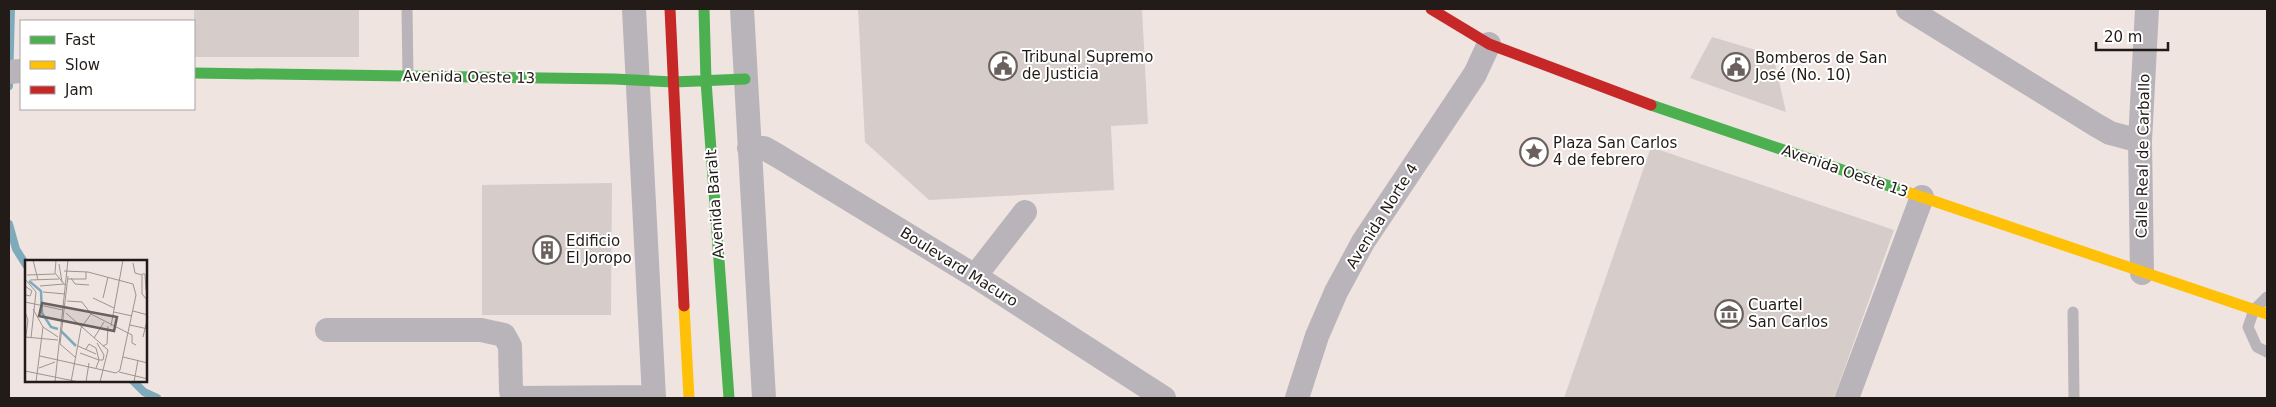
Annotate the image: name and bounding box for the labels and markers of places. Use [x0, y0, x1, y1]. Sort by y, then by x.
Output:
place label: Tribunal Supremo de Justicia [1021, 48, 1153, 83]
place label: Bomberos de San José (No. 10) [1754, 49, 1887, 84]
public building icon: Tribunal Supremo de Justicia [988, 51, 1018, 81]
public building icon: Bomberos de San José (No. 10) [1721, 52, 1751, 82]
place label: Plaza San Carlos 4 de febrero [1553, 134, 1677, 169]
place icon: Plaza San Carlos 4 de febrero [1519, 137, 1549, 167]
place label: Edificio El Joropo [566, 232, 632, 267]
building icon: Edificio El Joropo [532, 235, 562, 265]
place label: Cuartel San Carlos [1748, 296, 1828, 331]
museum icon: Cuartel San Carlos [1714, 299, 1744, 329]

